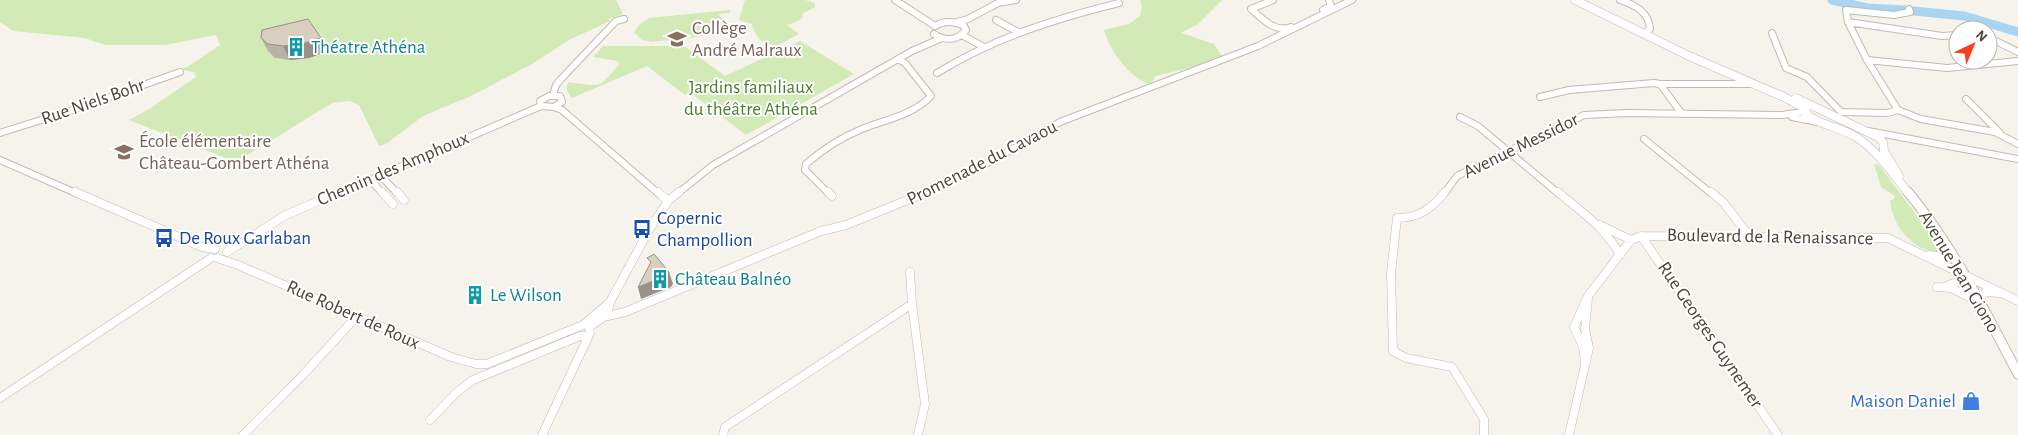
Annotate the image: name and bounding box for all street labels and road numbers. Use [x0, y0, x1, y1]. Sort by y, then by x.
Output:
street label: Rue Niels Bohr [39, 75, 147, 129]
street label: Avenue Messidor [1460, 110, 1582, 182]
street label: Promenade du Cavaou [904, 117, 1060, 209]
street label: Chemin des Amphoux [314, 128, 472, 210]
street label: Avenue Jean Giono [1915, 208, 2003, 336]
street label: Boulevard de la Renaissance [1667, 226, 1873, 248]
street label: Rue Georges Guynemer [1654, 258, 1766, 412]
street label: Rue Robert de Roux [284, 277, 422, 353]

